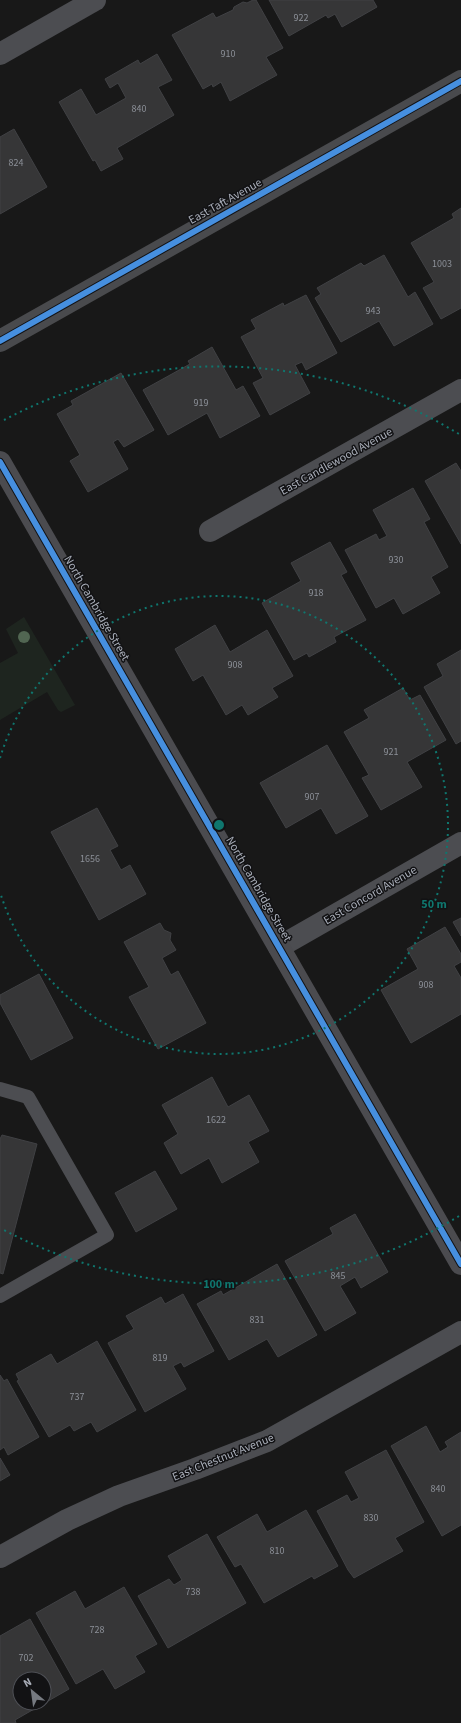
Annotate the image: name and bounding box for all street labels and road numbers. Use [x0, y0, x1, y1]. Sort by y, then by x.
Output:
street label: East Taft Avenue [185, 174, 265, 229]
street label: East Candlewood Avenue [277, 423, 396, 500]
street label: North Cambridge Street [59, 552, 134, 664]
street label: North Cambridge Street [221, 833, 296, 945]
street label: East Concord Avenue [320, 862, 420, 929]
street label: East Chestnut Avenue [170, 1429, 277, 1486]

